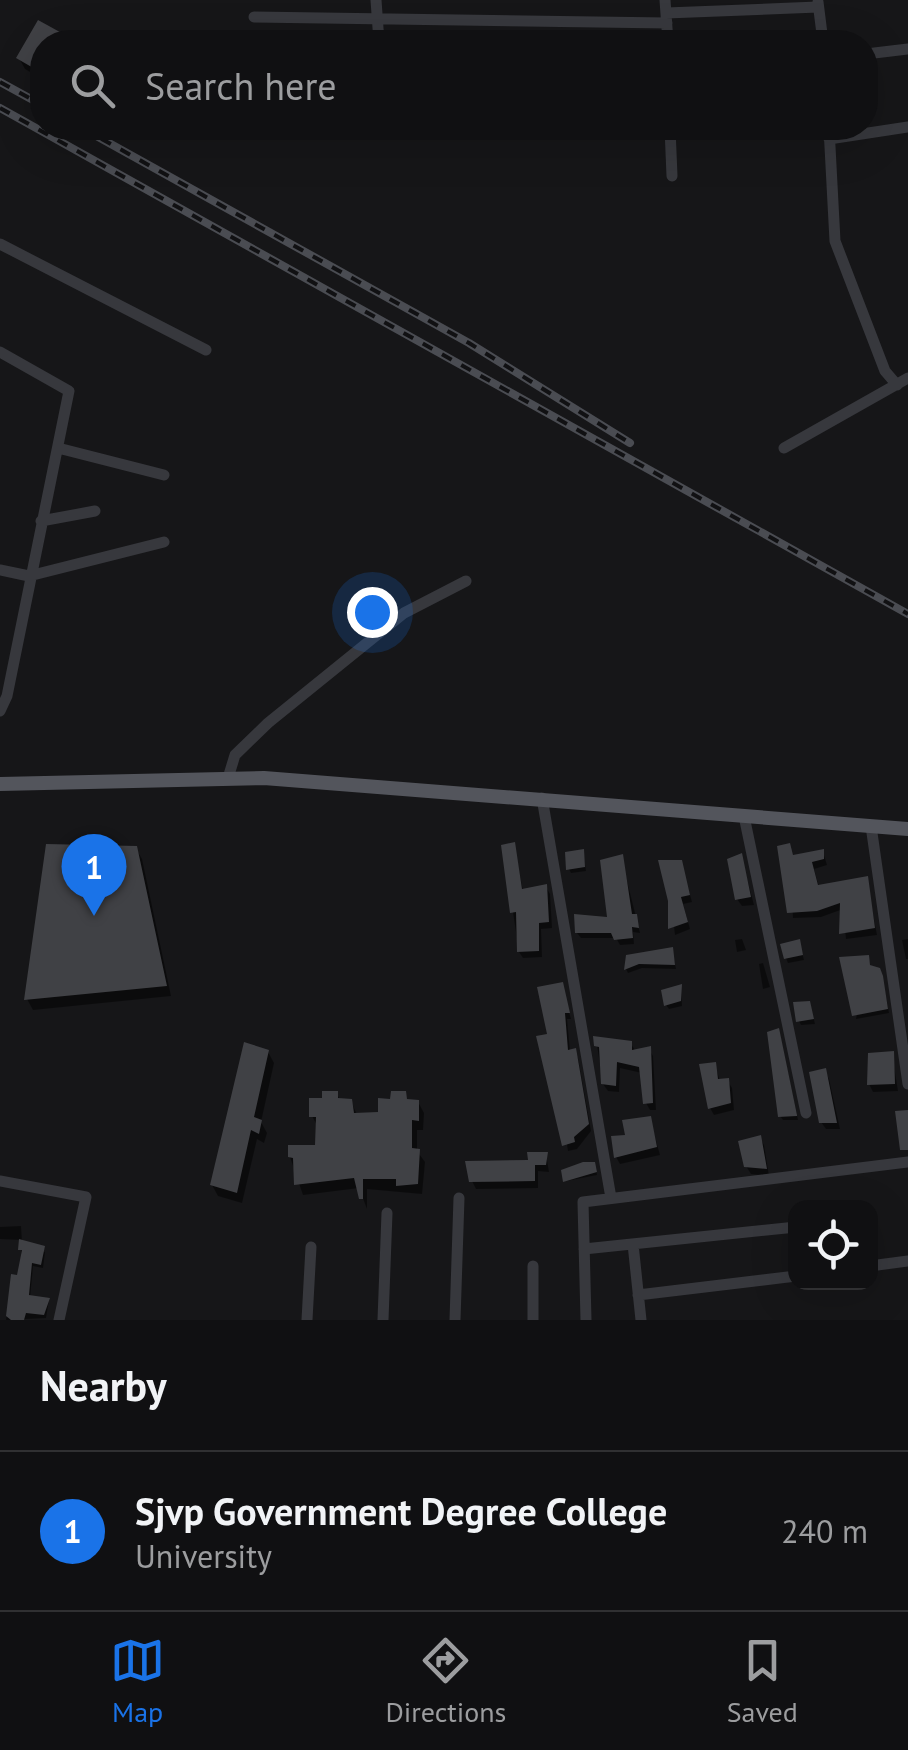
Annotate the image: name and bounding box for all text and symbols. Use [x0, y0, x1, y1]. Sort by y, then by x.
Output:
search box [30, 30, 878, 140]
icon: search [65, 58, 120, 113]
text: Search here [145, 61, 337, 110]
your location [347, 587, 398, 638]
pin: 1 [62, 834, 126, 916]
map controls [788, 1200, 878, 1290]
button: locate [788, 1200, 878, 1290]
text: Nearby [40, 1358, 167, 1413]
text: Sjvp Government Degree College [135, 1486, 667, 1535]
text: 1 [63, 1510, 82, 1552]
text: 240 m [781, 1510, 868, 1552]
text: University [135, 1535, 272, 1577]
tab: Map [110, 1633, 165, 1730]
tab: Directions [385, 1633, 506, 1730]
tab: Saved [727, 1633, 798, 1730]

